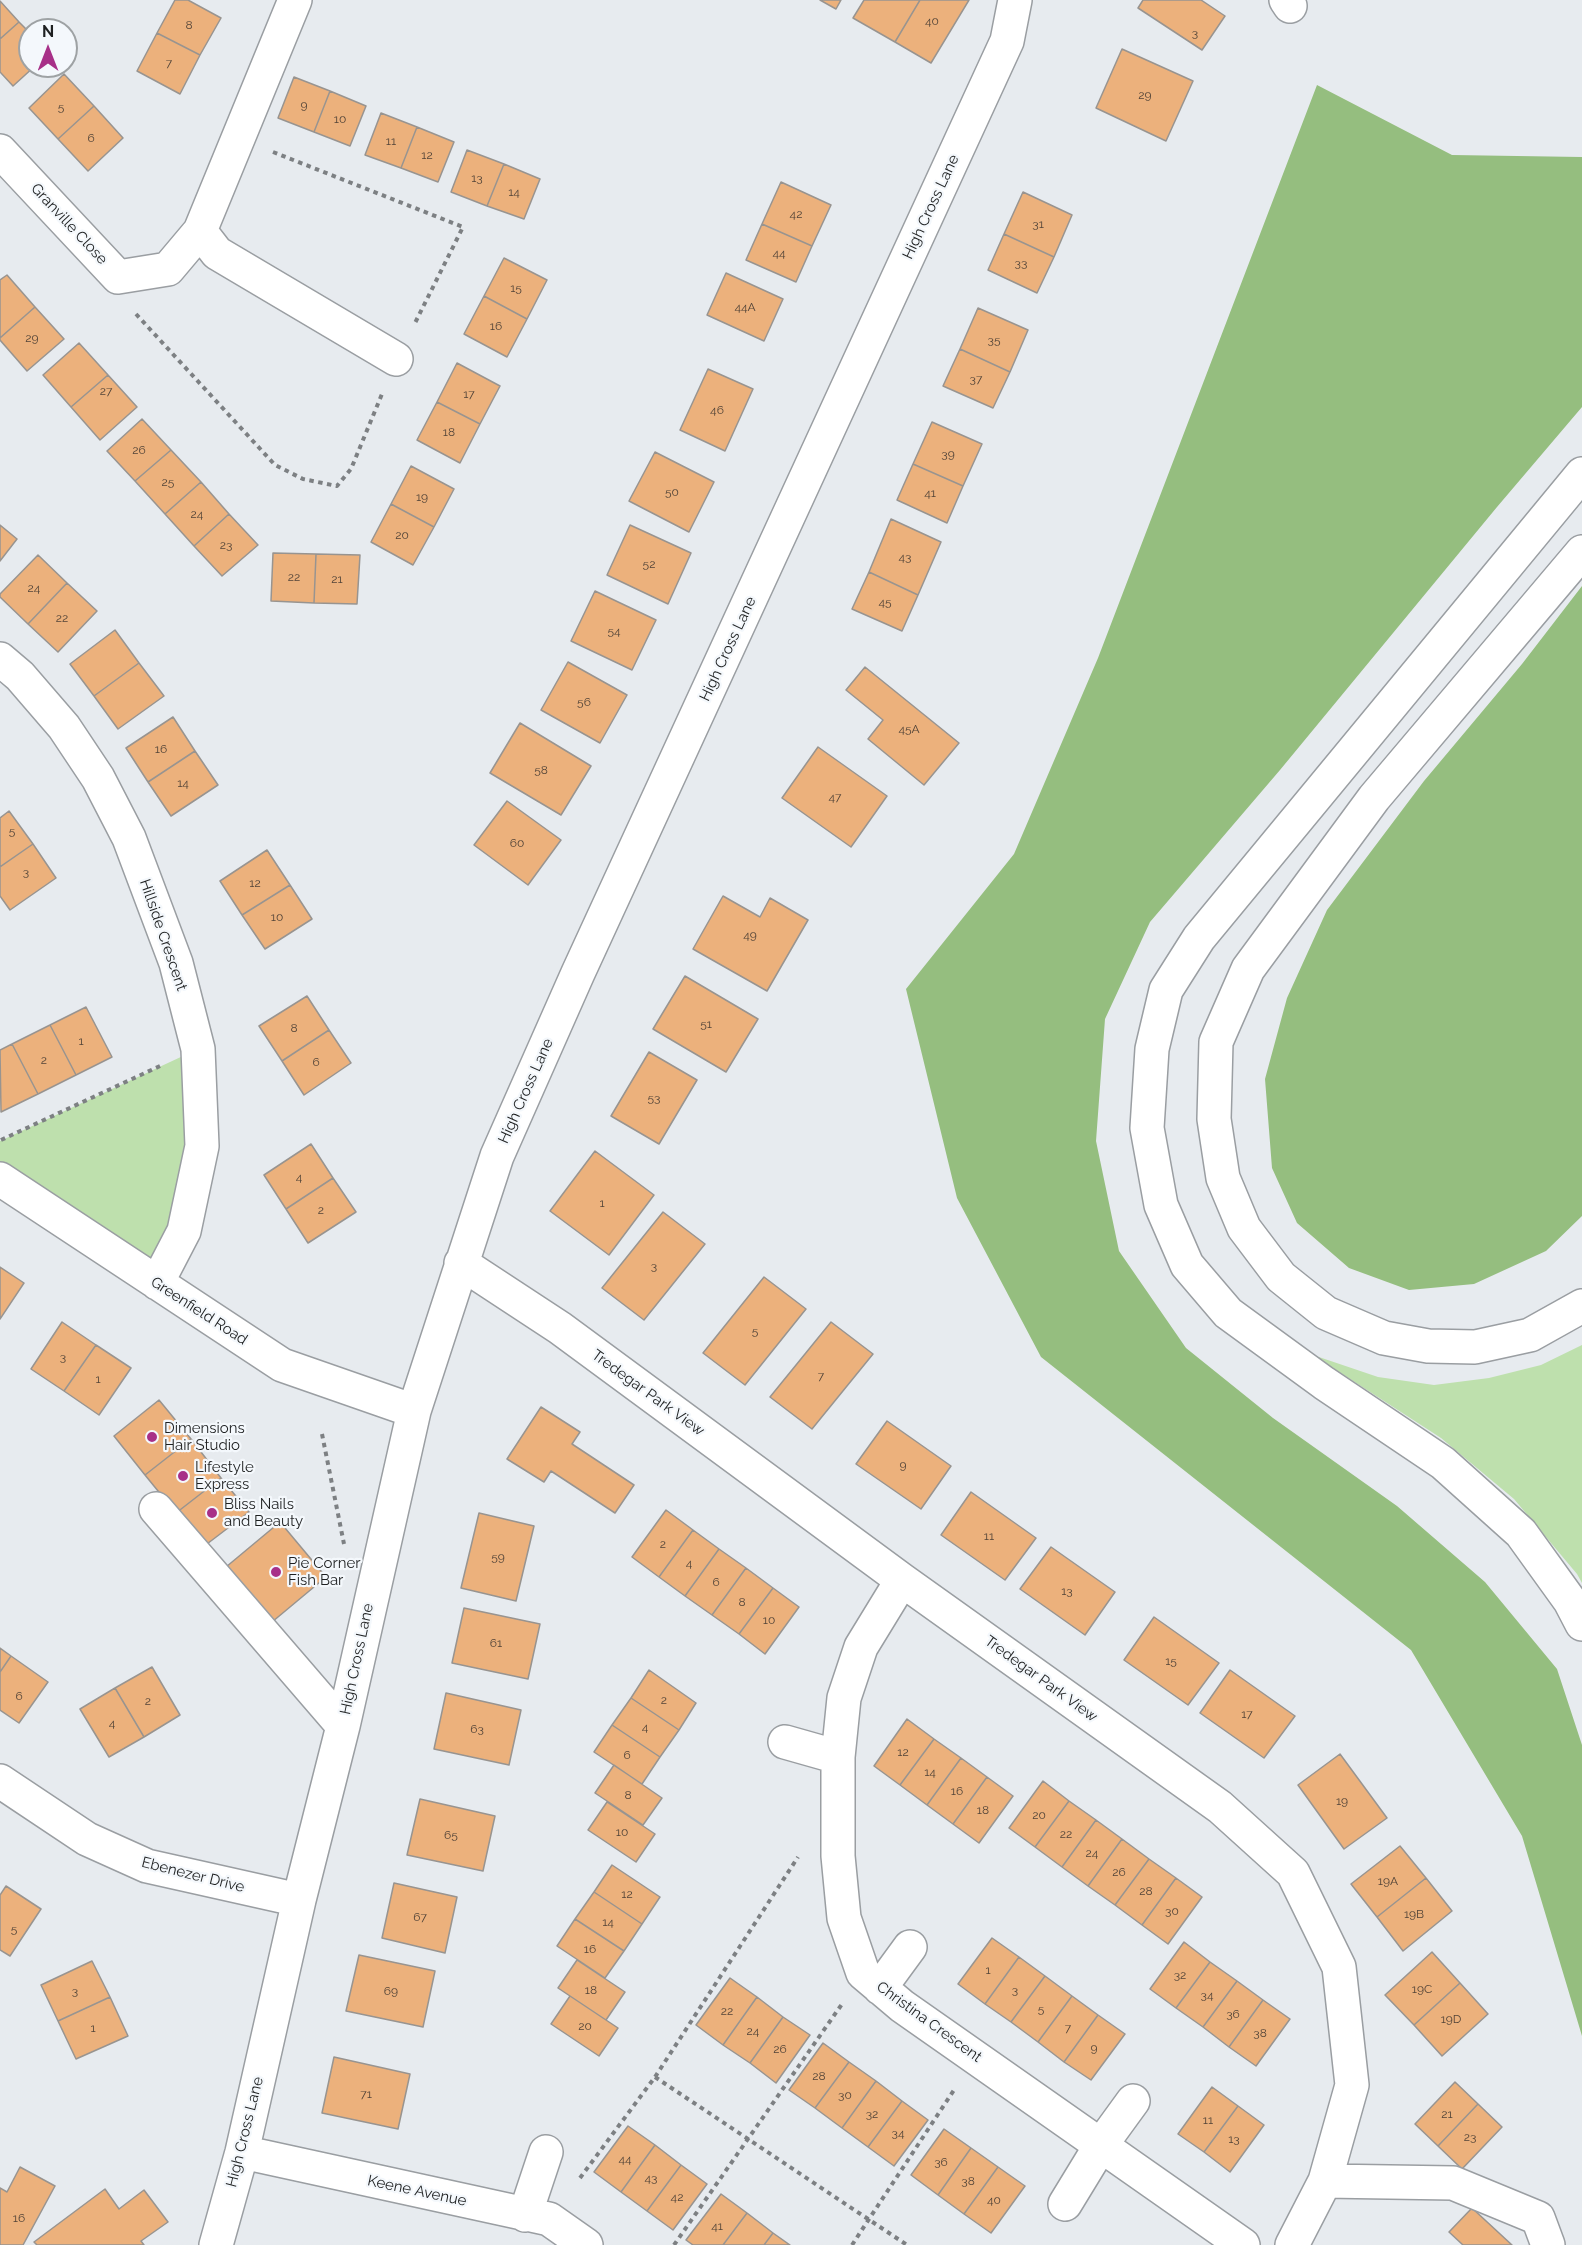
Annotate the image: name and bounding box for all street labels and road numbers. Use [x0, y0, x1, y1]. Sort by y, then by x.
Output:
street label: High Cross Lane [899, 152, 963, 262]
street label: Granville Close [27, 180, 111, 268]
street label: High Cross Lane [696, 594, 760, 704]
street label: Hillside Crescent [135, 877, 191, 993]
street label: High Cross Lane [495, 1036, 557, 1146]
street label: Greenfield Road [147, 1273, 251, 1349]
street label: Tredegar Park View [588, 1346, 708, 1440]
street label: High Cross Lane [336, 1602, 378, 1716]
street label: Tredegar Park View [981, 1632, 1101, 1726]
street label: Ebenezer Drive [140, 1854, 246, 1896]
street label: Christina Crescent [873, 1978, 985, 2066]
street label: High Cross Lane [223, 2075, 267, 2189]
street label: Keene Avenue [366, 2172, 468, 2210]

